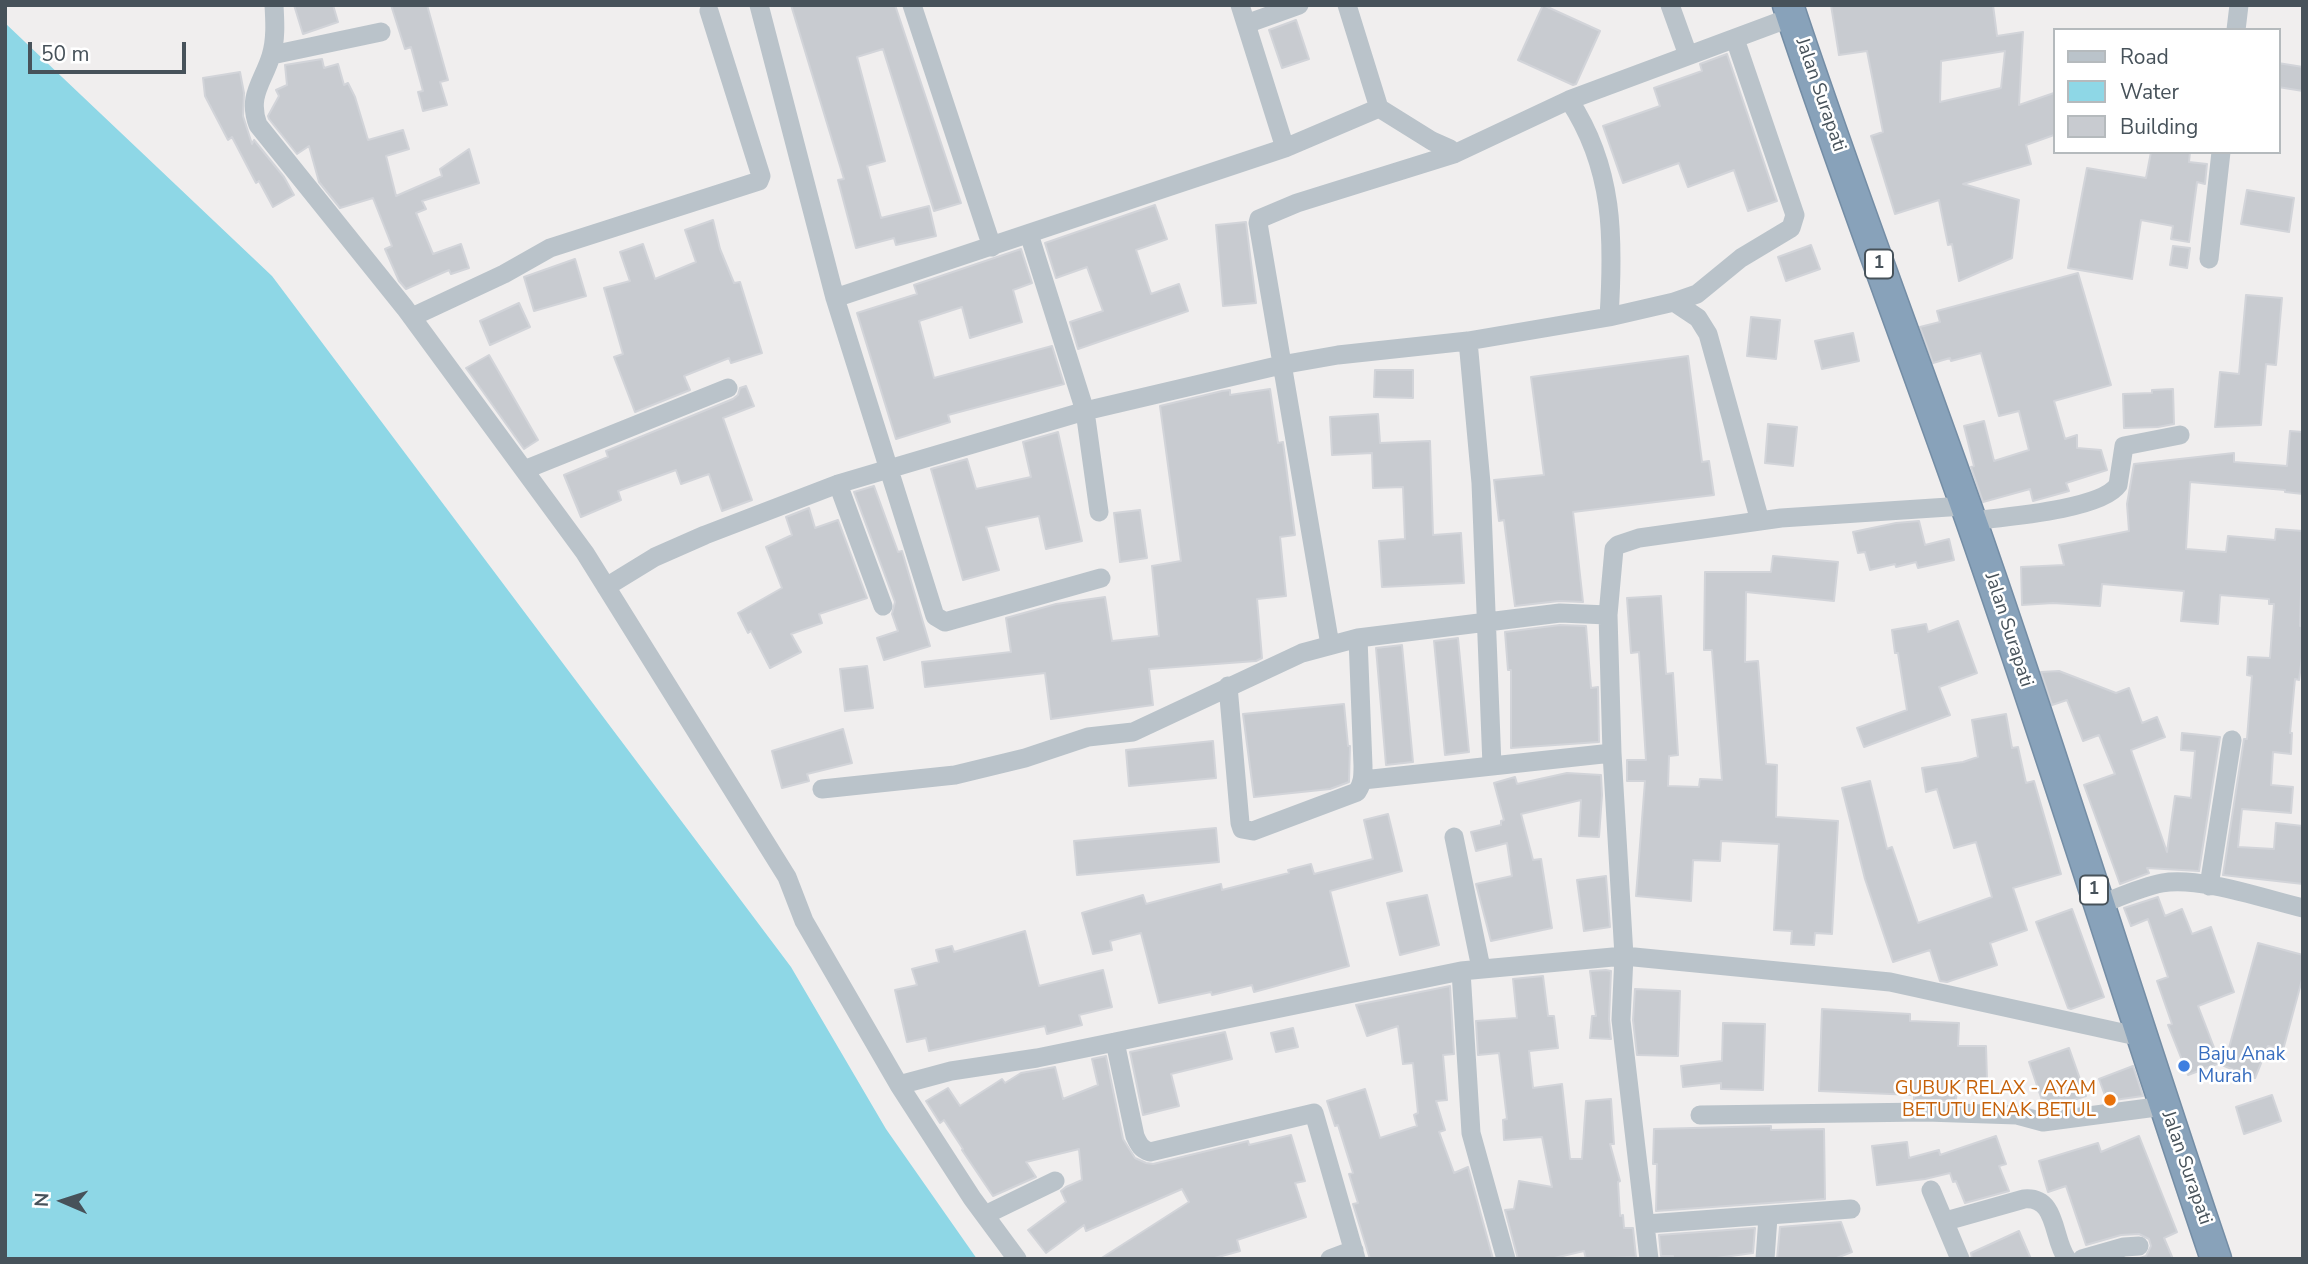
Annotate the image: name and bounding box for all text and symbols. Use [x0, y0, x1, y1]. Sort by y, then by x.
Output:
scale bar [32, 28, 189, 72]
legend [2052, 28, 2280, 154]
street label: Jalan Surapati [1790, 35, 1850, 155]
text: 50 m [41, 40, 90, 68]
text: Road [2120, 43, 2169, 71]
text: Water [2120, 78, 2179, 106]
text: Building [2120, 113, 2198, 141]
road number: 1 [1865, 250, 1893, 278]
street label: Jalan Surapati [1979, 570, 2037, 690]
road number: 1 [2080, 876, 2108, 904]
place label: Baju Anak Murah [2198, 1044, 2285, 1088]
marker: Baju Anak Murah [2176, 1058, 2192, 1074]
place label: GUBUK RELAX - AYAM BETUTU ENAK BETUL [1895, 1078, 2096, 1122]
marker: GUBUK RELAX - AYAM BETUTU ENAK BETUL [2102, 1092, 2118, 1108]
street label: Jalan Surapati [2156, 1108, 2216, 1228]
north arrow [28, 1166, 98, 1236]
text: N [29, 1192, 55, 1208]

